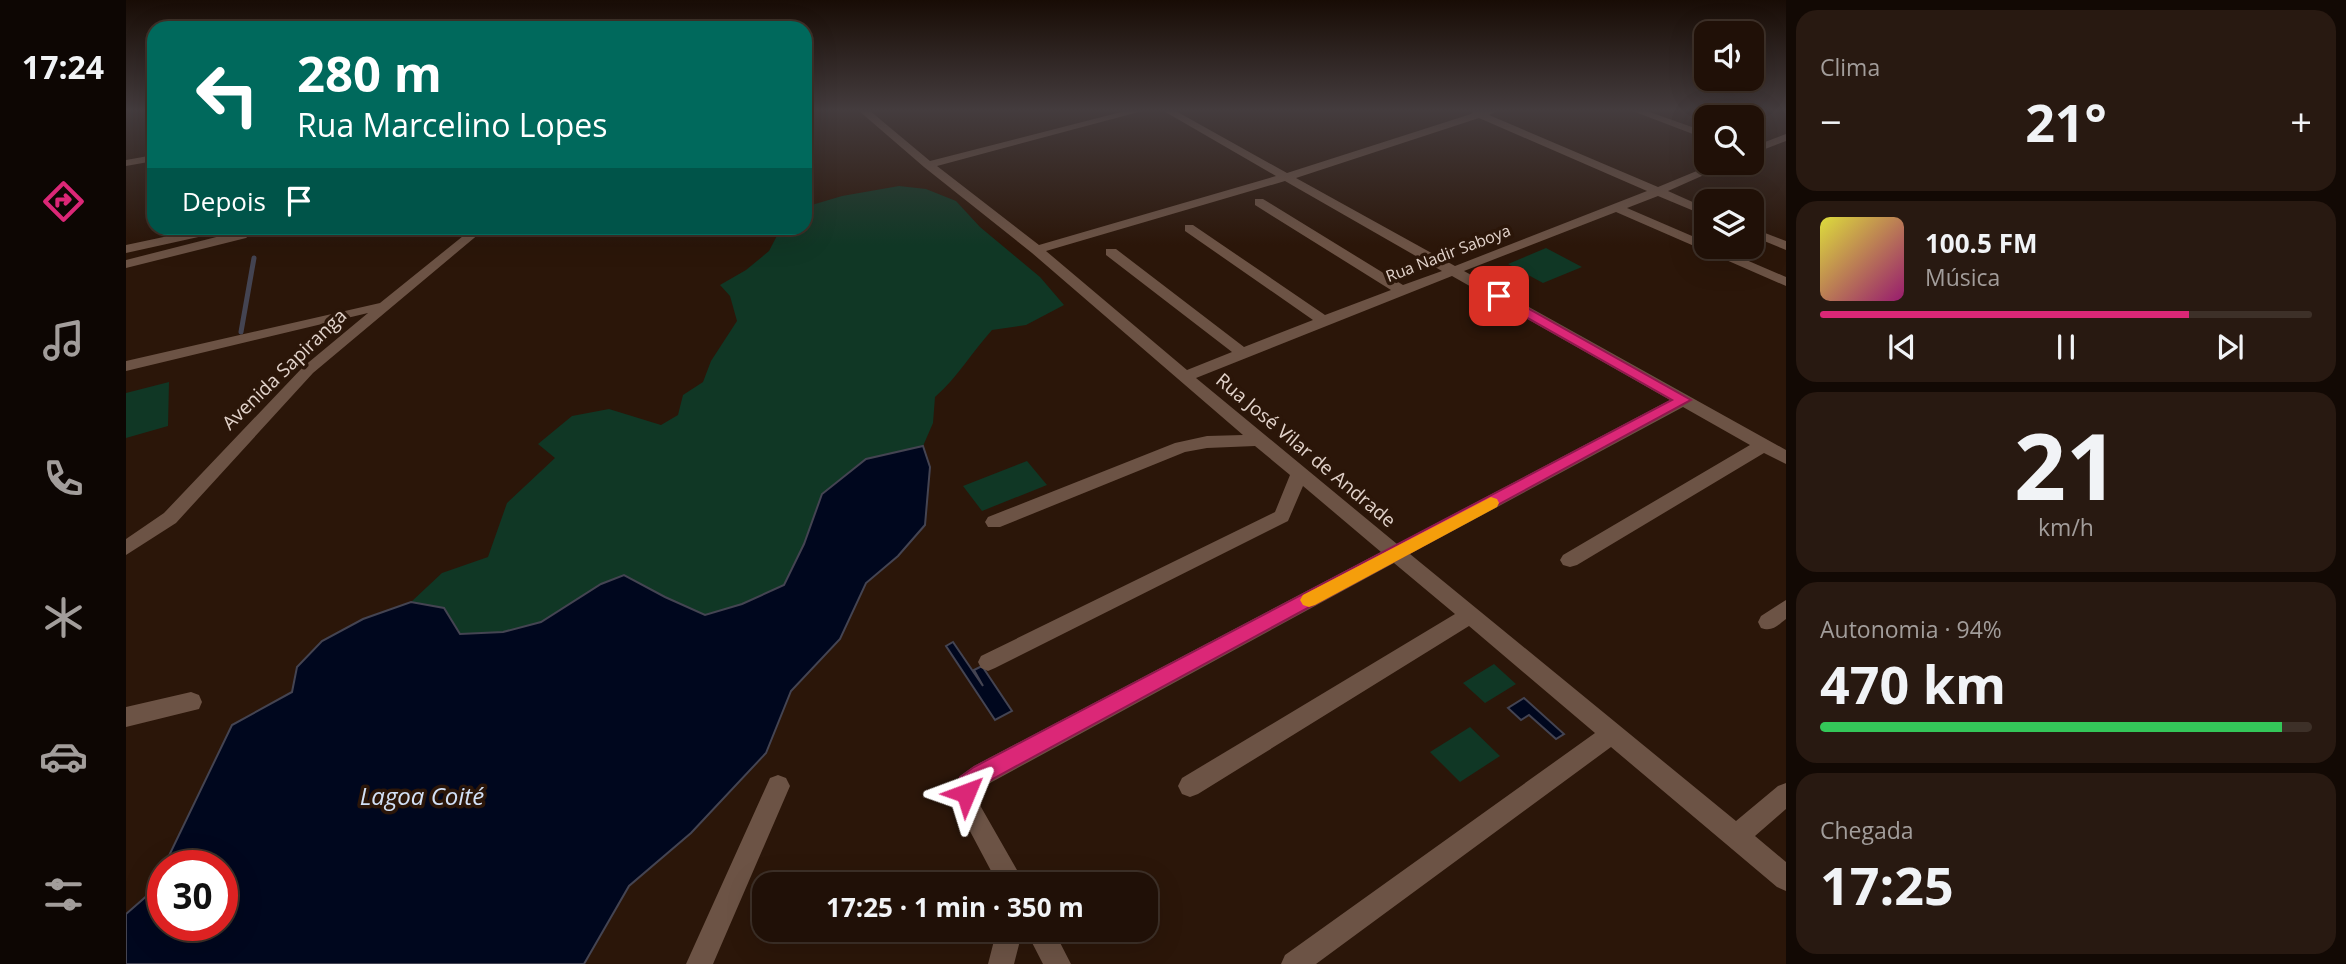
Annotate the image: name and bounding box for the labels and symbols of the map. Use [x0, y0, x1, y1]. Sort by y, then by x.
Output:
street label: Rua Nadir Saboya [1382, 219, 1514, 287]
pin [1469, 266, 1529, 326]
street label: Avenida Sapiranga [216, 303, 352, 435]
street label: Rua José Vilar de Andrade [1211, 367, 1401, 533]
position arrow [929, 756, 1003, 830]
water label: Lagoa Coité [360, 779, 484, 812]
speed limit sign: 30 [147, 850, 238, 941]

